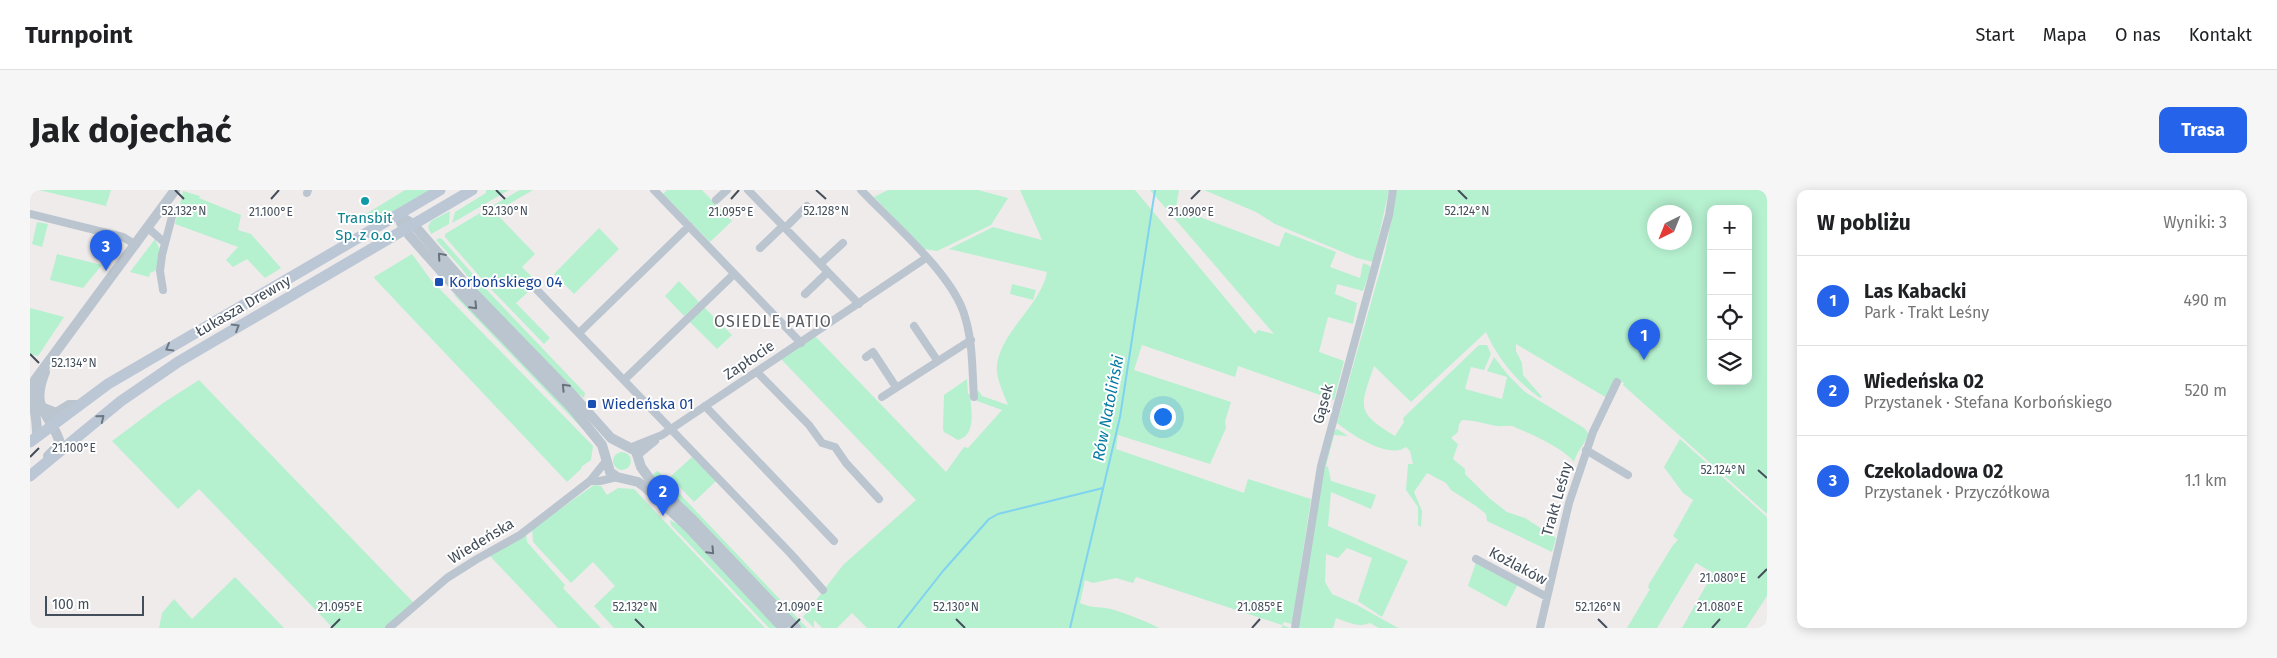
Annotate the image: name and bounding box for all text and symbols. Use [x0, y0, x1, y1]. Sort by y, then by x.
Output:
text: Turnpoint [25, 21, 132, 49]
text: Start [1975, 24, 2015, 46]
text: Mapa [2043, 24, 2087, 46]
text: O nas [2115, 24, 2161, 46]
text: Kontakt [2189, 24, 2252, 46]
button: Trasa [2159, 107, 2247, 153]
text: Jak dojechać [30, 109, 231, 151]
marker: Transbit Sp. z o.o. [359, 195, 371, 207]
text: 52.132°N [162, 204, 206, 218]
text: 52.130°N [482, 204, 528, 218]
text: 52.128°N [803, 204, 849, 218]
text: 52.124°N [1444, 204, 1490, 218]
text: 21.100°E [249, 205, 293, 219]
text: 21.095°E [708, 205, 754, 219]
text: 21.090°E [1168, 205, 1214, 219]
north arrow [1647, 205, 1692, 250]
map controls [1707, 205, 1752, 385]
button: + [1707, 205, 1752, 250]
place label: Transbit Sp. z o.o. [335, 209, 395, 244]
text: W pobliżu [1817, 210, 1911, 236]
text: Wyniki: 3 [2163, 213, 2227, 232]
pin: 3 [90, 230, 122, 271]
button: − [1707, 250, 1752, 295]
one-way arrow [438, 252, 447, 261]
street label: Łukasza Drewny [192, 271, 294, 341]
place label: Korbońskiego 04 [449, 273, 562, 291]
marker: Korbońskiego 04 [433, 276, 445, 288]
text: Las Kabacki [1864, 280, 1966, 303]
text: 1 [1829, 291, 1837, 310]
text: 490 m [2184, 291, 2227, 310]
button: locate [1707, 295, 1752, 340]
one-way arrow [468, 300, 477, 309]
text: Park · Trakt Leśny [1864, 303, 1989, 322]
district label: OSIEDLE PATIO [714, 312, 832, 331]
pin: 1 [1628, 319, 1660, 360]
one-way arrow [230, 324, 239, 334]
street label: Zapłocie [720, 336, 778, 384]
button: layers [1707, 340, 1752, 385]
one-way arrow [166, 341, 175, 351]
water label: Rów Natoliński [1088, 353, 1128, 463]
text: 52.134°N [51, 356, 97, 370]
text: Wiedeńska 02 [1864, 370, 1984, 393]
text: 2 [1829, 381, 1837, 400]
text: 520 m [2184, 381, 2227, 400]
street label: Gąsek [1309, 382, 1337, 426]
one-way arrow [562, 383, 571, 392]
text: Przystanek · Stefana Korbońskiego [1864, 393, 2112, 412]
place label: Wiedeńska 01 [602, 395, 694, 413]
marker: Wiedeńska 01 [586, 398, 598, 410]
your location [1150, 404, 1176, 430]
one-way arrow [95, 415, 104, 423]
text: 21.100°E [52, 441, 96, 455]
street label: Trakt Leśny [1538, 459, 1576, 538]
text: Czekoladowa 02 [1864, 460, 2003, 483]
text: 52.124°N [1700, 463, 1746, 477]
text: 3 [1829, 471, 1837, 490]
text: 1.1 km [2185, 471, 2227, 490]
pin: 2 [647, 475, 679, 516]
text: Przystanek · Przyczółkowa [1864, 483, 2050, 502]
street label: Wiedeńska [445, 514, 517, 568]
street label: Koźlaków [1486, 543, 1550, 589]
one-way arrow [705, 546, 714, 555]
text: 21.080°E [1700, 571, 1746, 585]
scale bar [45, 593, 144, 616]
text: 100 m [52, 596, 89, 613]
text: 21.095°E [317, 600, 363, 614]
text: 52.132°N [613, 600, 657, 614]
text: 21.090°E [777, 600, 823, 614]
text: 52.130°N [933, 600, 979, 614]
text: 21.085°E [1237, 600, 1283, 614]
text: 52.126°N [1575, 600, 1621, 614]
text: 21.080°E [1697, 600, 1743, 614]

